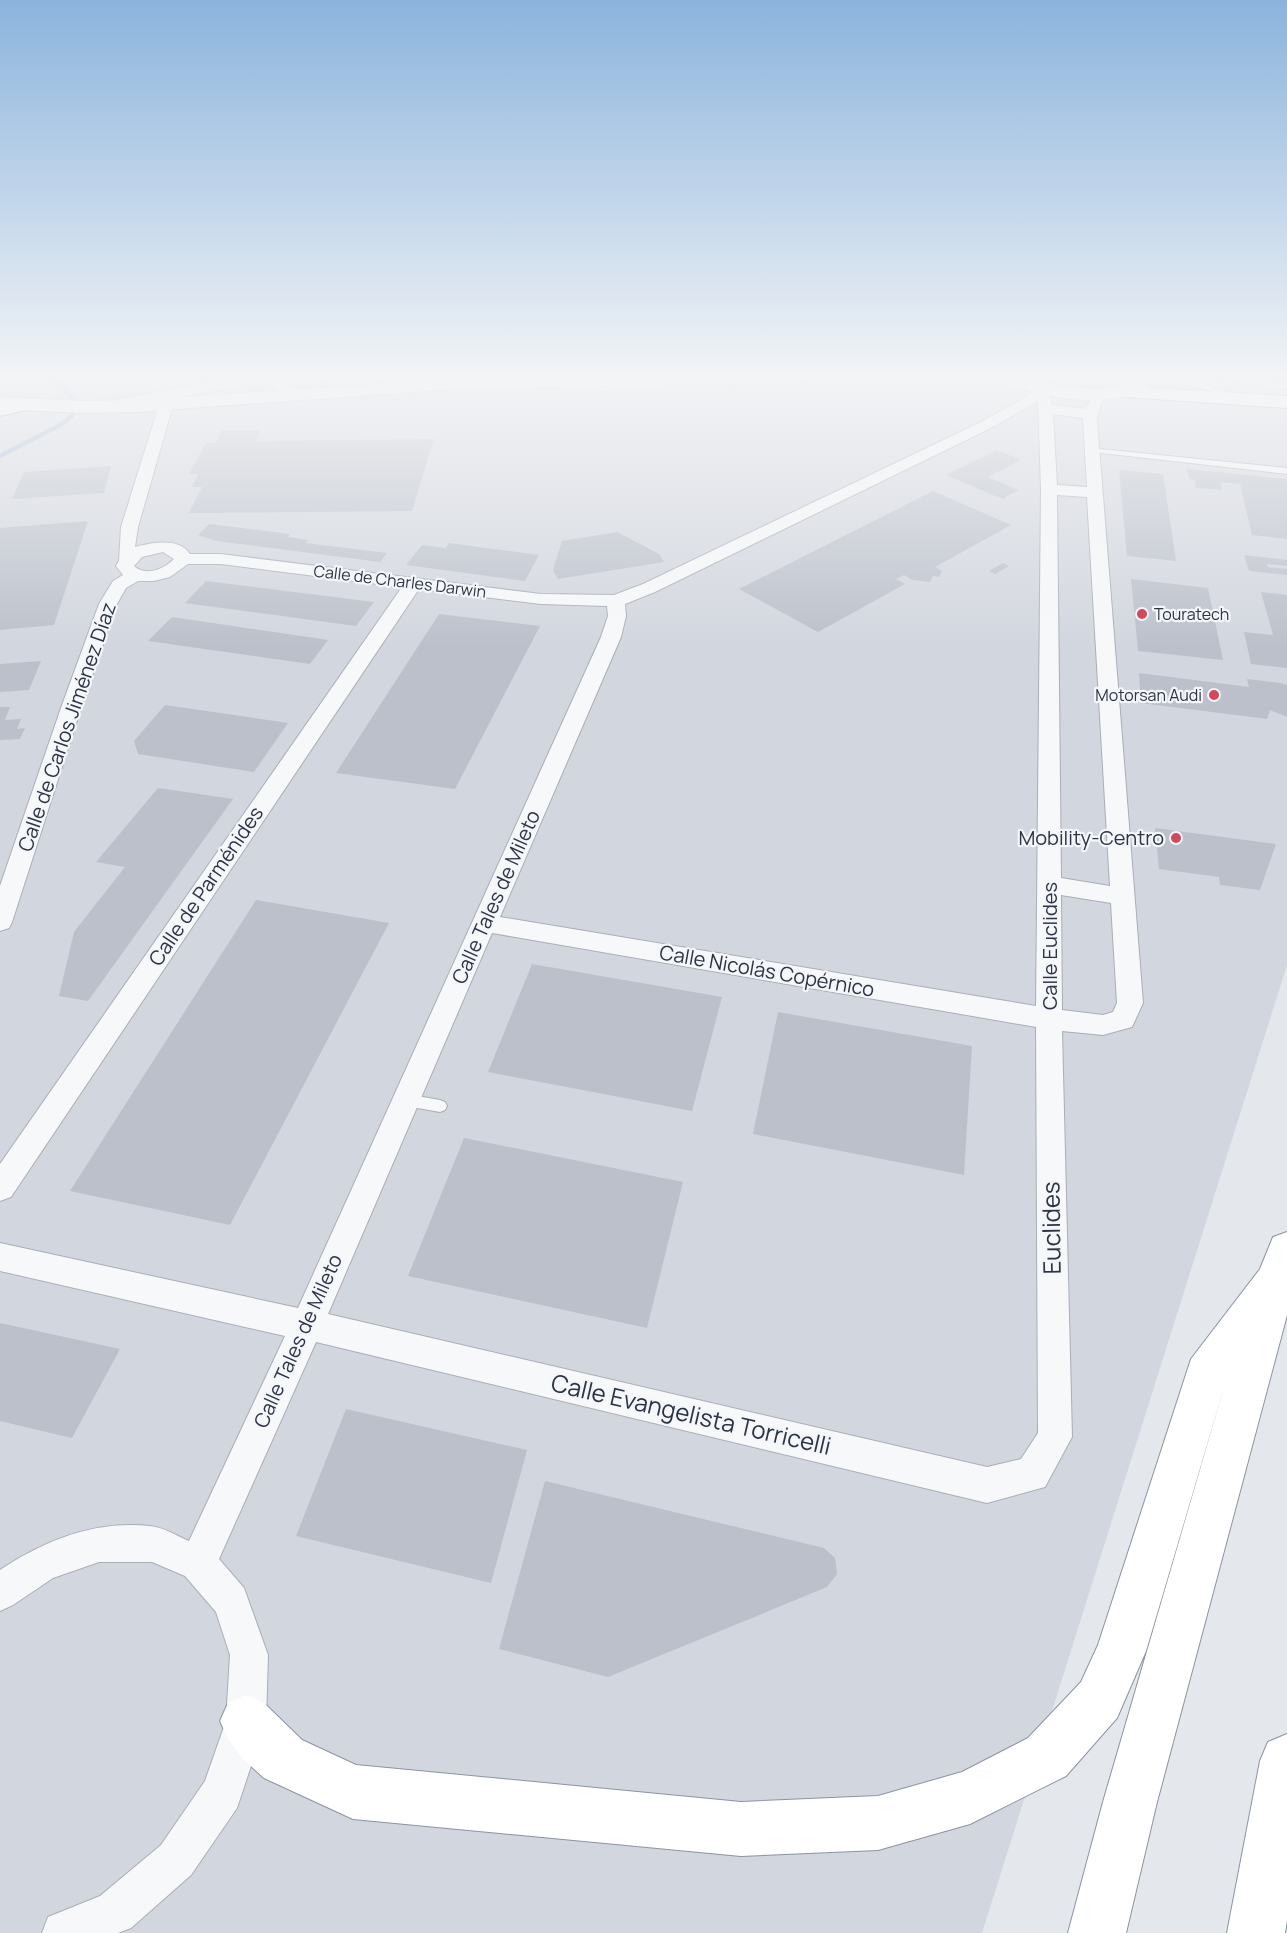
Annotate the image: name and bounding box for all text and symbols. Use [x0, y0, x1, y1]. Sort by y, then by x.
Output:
street label: Calle de Charles Darwin [313, 560, 487, 602]
street label: Calle de Carlos Jiménez Díaz [11, 599, 122, 855]
place label: Touratech [1154, 603, 1229, 625]
marker: Touratech [1135, 607, 1149, 621]
place label: Motorsan Audi [1095, 684, 1202, 706]
marker: Motorsan Audi [1207, 688, 1221, 702]
street label: Calle de Parménides [142, 801, 269, 971]
street label: Calle Tales de Mileto [445, 805, 546, 988]
place label: Mobility-Centro [1018, 824, 1164, 851]
marker: Mobility-Centro [1169, 831, 1183, 845]
street label: Calle Euclides [1036, 882, 1063, 1010]
street label: Calle Nicolás Copérnico [658, 938, 877, 1003]
street label: Euclides [1033, 1181, 1068, 1275]
street label: Calle Tales de Mileto [247, 1249, 348, 1432]
street label: Calle Evangelista Torricelli [548, 1365, 835, 1462]

